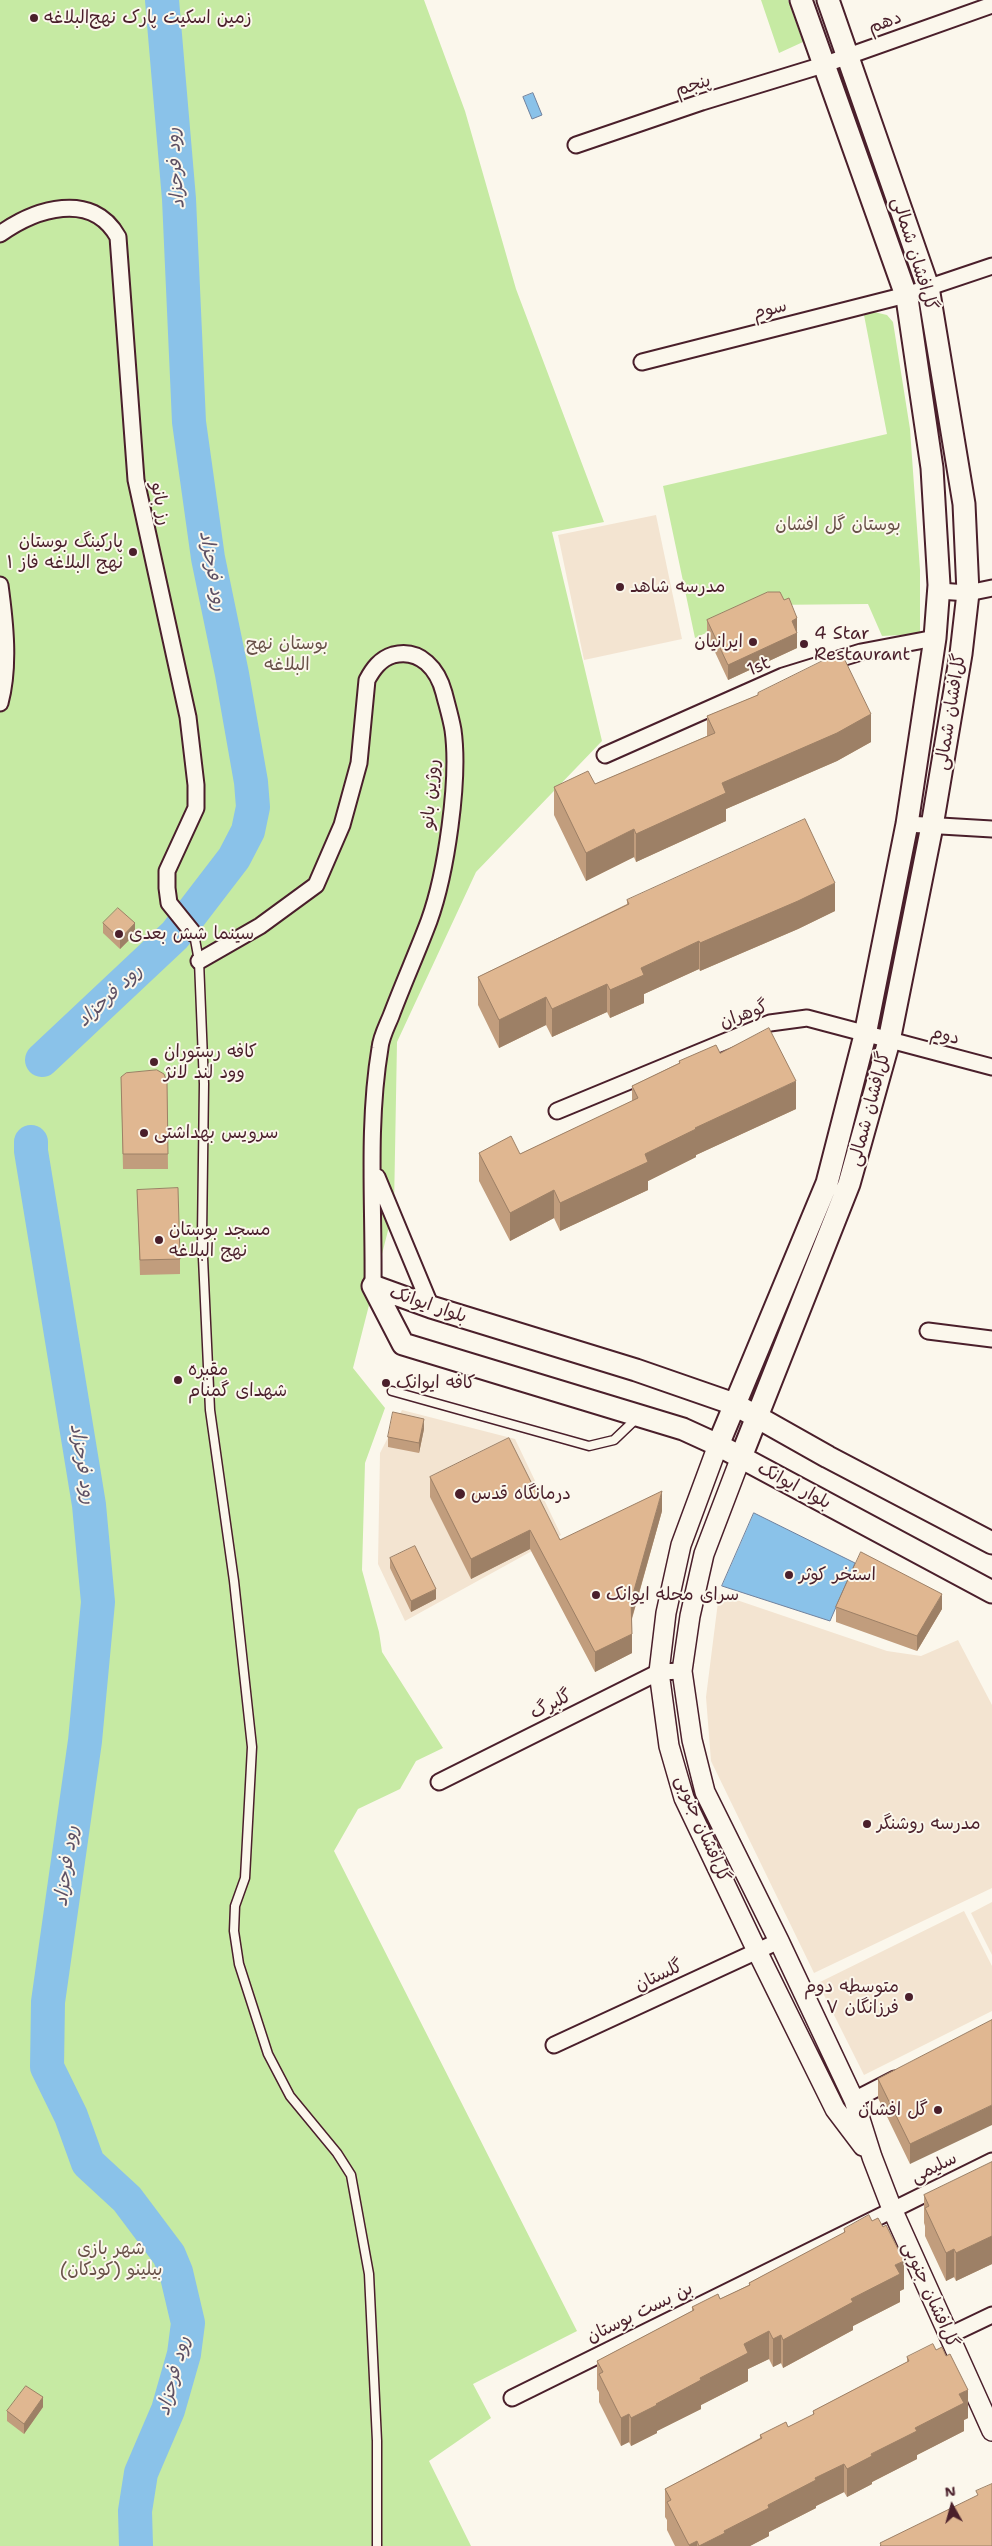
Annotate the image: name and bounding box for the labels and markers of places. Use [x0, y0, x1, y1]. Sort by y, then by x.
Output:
place label: زمین اسکیت پارک نهج‌البلاغه [44, 7, 252, 29]
marker: زمین اسکیت پارک نهج‌البلاغه [28, 12, 40, 24]
place label: پارکینگ بوستان نهج البلاغه فاز ۱ [7, 531, 123, 574]
marker: پارکینگ بوستان نهج البلاغه فاز ۱ [127, 546, 139, 558]
place label: مدرسه شاهد [630, 576, 725, 598]
marker: مدرسه شاهد [614, 581, 626, 593]
place label: 4 Star Restaurant [814, 623, 910, 666]
place label: ایرانیان [694, 631, 743, 653]
marker: ایرانیان [747, 636, 759, 648]
marker: 4 Star Restaurant [798, 638, 810, 650]
place label: سینما شش بعدی [129, 923, 254, 945]
marker: سینما شش بعدی [113, 928, 125, 940]
place label: کافه رستوران وود لند لانژ [164, 1041, 257, 1084]
marker: کافه رستوران وود لند لانژ [148, 1056, 160, 1068]
place label: سرویس بهداشتی [154, 1122, 278, 1144]
marker: سرویس بهداشتی [138, 1127, 150, 1139]
place label: مسجد بوستان نهج البلاغه [169, 1219, 271, 1262]
marker: مسجد بوستان نهج البلاغه [153, 1234, 165, 1246]
place label: مقبره شهدای گمنام [188, 1359, 287, 1402]
place label: کافه ایوانک [396, 1372, 475, 1394]
marker: مقبره شهدای گمنام [172, 1374, 184, 1386]
marker: کافه ایوانک [380, 1377, 392, 1389]
place label: درمانگاه قدس [471, 1483, 571, 1505]
marker: درمانگاه قدس [453, 1487, 467, 1501]
place label: استخر کوثر [799, 1564, 876, 1586]
marker: استخر کوثر [783, 1569, 795, 1581]
place label: سرای محله ایوانک [606, 1584, 739, 1606]
marker: سرای محله ایوانک [590, 1589, 602, 1601]
place label: مدرسه روشنگر [877, 1813, 981, 1835]
marker: مدرسه روشنگر [861, 1818, 873, 1830]
place label: متوسطه دوم فرزانگان ۷ [804, 1976, 899, 2018]
marker: متوسطه دوم فرزانگان ۷ [903, 1991, 915, 2003]
place label: گل افشان [858, 2099, 928, 2121]
marker: گل افشان [932, 2104, 944, 2116]

